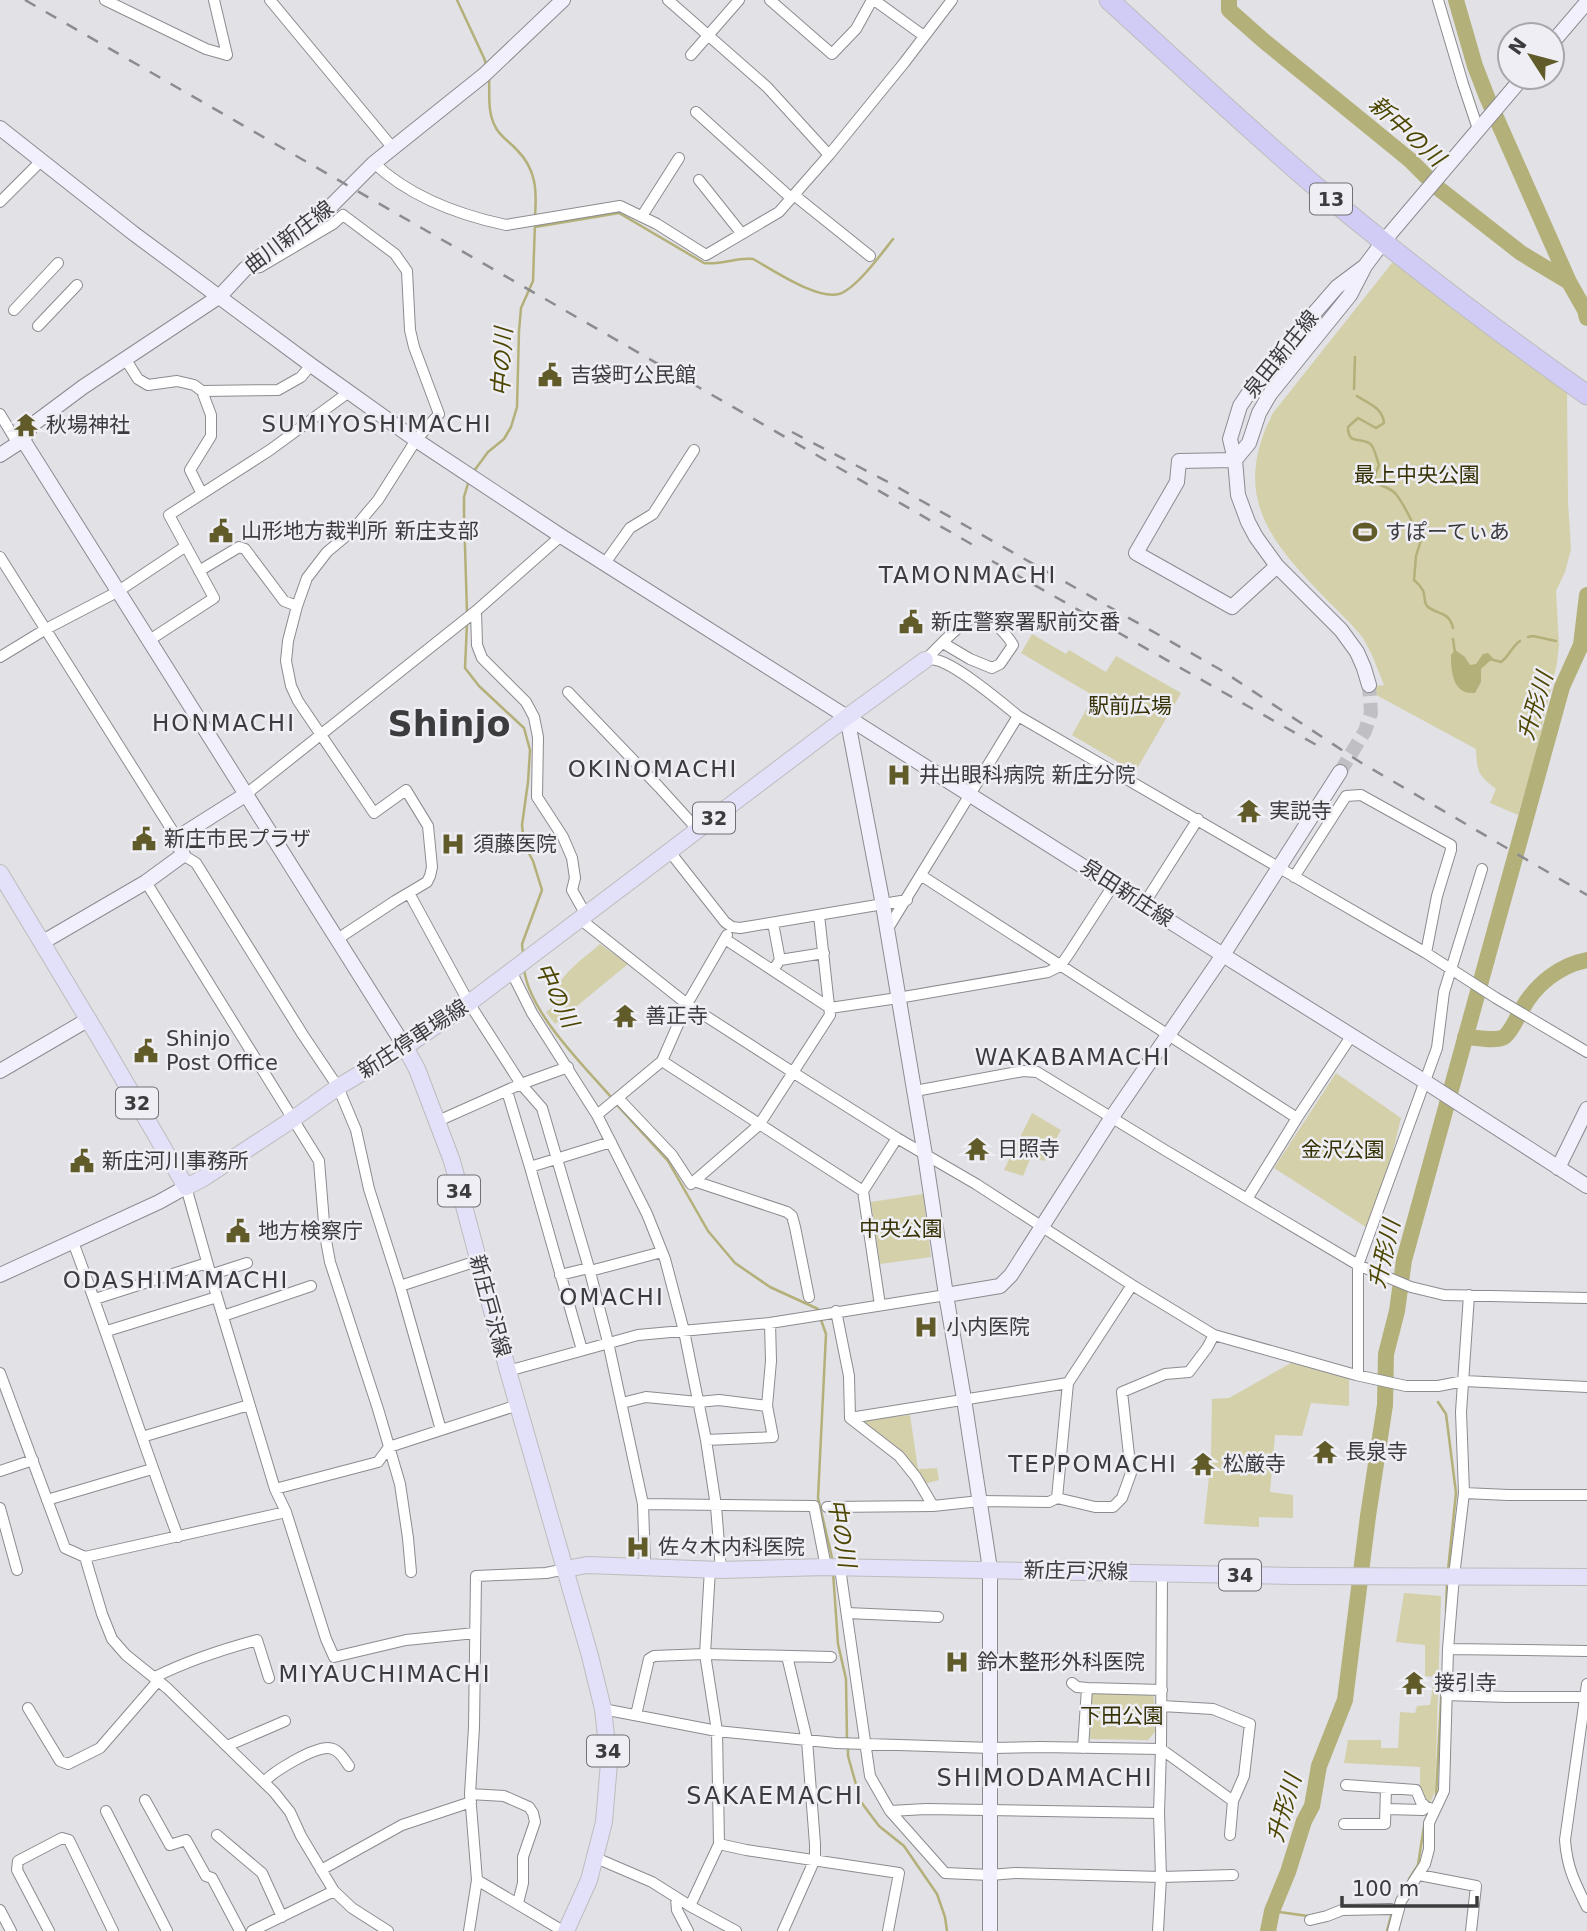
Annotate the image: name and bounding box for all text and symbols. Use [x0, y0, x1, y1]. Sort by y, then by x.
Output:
north arrow [1496, 21, 1566, 91]
text: N [1504, 33, 1531, 59]
water label: 新中の川 [1364, 91, 1452, 173]
road number: 13 [1310, 183, 1352, 214]
street label: 曲川新庄線 [240, 196, 338, 278]
street label: 泉田新庄線 [1239, 306, 1323, 402]
water label: 中の川 [487, 324, 517, 397]
public building icon: 吉袋町公民館 [536, 361, 564, 389]
place label: 吉袋町公民館 [570, 363, 696, 387]
temple icon: 秋場神社 [12, 411, 40, 439]
district label: SUMIYOSHIMACHI [262, 411, 492, 437]
place label: 秋場神社 [46, 413, 130, 437]
park label: 最上中央公園 [1354, 463, 1480, 487]
public building icon: 山形地方裁判所 新庄支部 [207, 517, 235, 545]
sports icon: すぽーてぃあ [1351, 518, 1379, 546]
place label: 山形地方裁判所 新庄支部 [241, 519, 479, 543]
place label: すぽーてぃあ [1385, 520, 1510, 544]
district label: TAMONMACHI [878, 562, 1057, 588]
public building icon: 新庄警察署駅前交番 [897, 608, 925, 636]
place label: 新庄警察署駅前交番 [931, 610, 1120, 634]
water label: 升形川 [1512, 666, 1558, 743]
park label: 駅前広場 [1088, 694, 1172, 718]
district label: Shinjo [387, 704, 511, 744]
district label: HONMACHI [152, 710, 296, 736]
district label: OKINOMACHI [568, 756, 738, 782]
hospital icon: 井出眼科病院 新庄分院 [885, 761, 913, 789]
place label: 井出眼科病院 新庄分院 [919, 763, 1136, 787]
temple icon: 実説寺 [1235, 797, 1263, 825]
place label: 実説寺 [1269, 799, 1332, 823]
road number: 32 [693, 803, 735, 834]
public building icon: 新庄市民プラザ [130, 825, 158, 853]
place label: 新庄市民プラザ [164, 827, 311, 851]
hospital icon: 須藤医院 [439, 830, 467, 858]
place label: 須藤医院 [473, 832, 557, 856]
street label: 泉田新庄線 [1076, 854, 1178, 932]
water label: 中の川 [530, 958, 585, 1034]
street label: 新庄停車場線 [354, 995, 472, 1083]
temple icon: 善正寺 [611, 1002, 639, 1030]
place label: 善正寺 [645, 1004, 708, 1028]
place label: Shinjo Post Office [166, 1027, 278, 1075]
public building icon: Shinjo Post Office [132, 1037, 160, 1065]
district label: WAKABAMACHI [975, 1044, 1171, 1070]
road number: 32 [116, 1088, 158, 1119]
temple icon: 日照寺 [963, 1135, 991, 1163]
place label: 日照寺 [997, 1137, 1060, 1161]
park label: 金沢公園 [1301, 1138, 1385, 1162]
public building icon: 新庄河川事務所 [68, 1147, 96, 1175]
place label: 新庄河川事務所 [102, 1149, 249, 1173]
road number: 34 [438, 1176, 480, 1206]
water label: 升形川 [1364, 1215, 1405, 1291]
public building icon: 地方検察庁 [224, 1217, 252, 1245]
park label: 中央公園 [859, 1217, 943, 1241]
place label: 地方検察庁 [258, 1219, 363, 1243]
street label: 新庄戸沢線 [465, 1252, 515, 1360]
district label: ODASHIMAMACHI [63, 1267, 289, 1293]
district label: OMACHI [559, 1284, 665, 1310]
hospital icon: 小内医院 [912, 1313, 940, 1341]
place label: 小内医院 [946, 1315, 1030, 1339]
temple icon: 長泉寺 [1311, 1438, 1339, 1466]
place label: 長泉寺 [1345, 1440, 1408, 1464]
temple icon: 松厳寺 [1189, 1450, 1217, 1478]
district label: TEPPOMACHI [1007, 1451, 1178, 1477]
place label: 松厳寺 [1223, 1452, 1286, 1476]
water label: 中の川 [823, 1497, 861, 1572]
hospital icon: 佐々木内科医院 [624, 1533, 652, 1561]
place label: 佐々木内科医院 [658, 1535, 805, 1559]
street label: 新庄戸沢線 [1023, 1558, 1129, 1584]
road number: 34 [1219, 1560, 1261, 1590]
hospital icon: 鈴木整形外科医院 [943, 1648, 971, 1676]
place label: 鈴木整形外科医院 [977, 1650, 1145, 1674]
district label: MIYAUCHIMACHI [279, 1661, 491, 1687]
temple icon: 接引寺 [1400, 1669, 1428, 1697]
place label: 接引寺 [1434, 1671, 1497, 1695]
park label: 下田公園 [1080, 1704, 1164, 1728]
road number: 34 [587, 1736, 629, 1766]
district label: SHIMODAMACHI [936, 1764, 1154, 1792]
water label: 升形川 [1262, 1768, 1307, 1845]
district label: SAKAEMACHI [686, 1782, 864, 1810]
scale bar [1342, 1864, 1477, 1908]
text: 100 m [1352, 1877, 1419, 1901]

